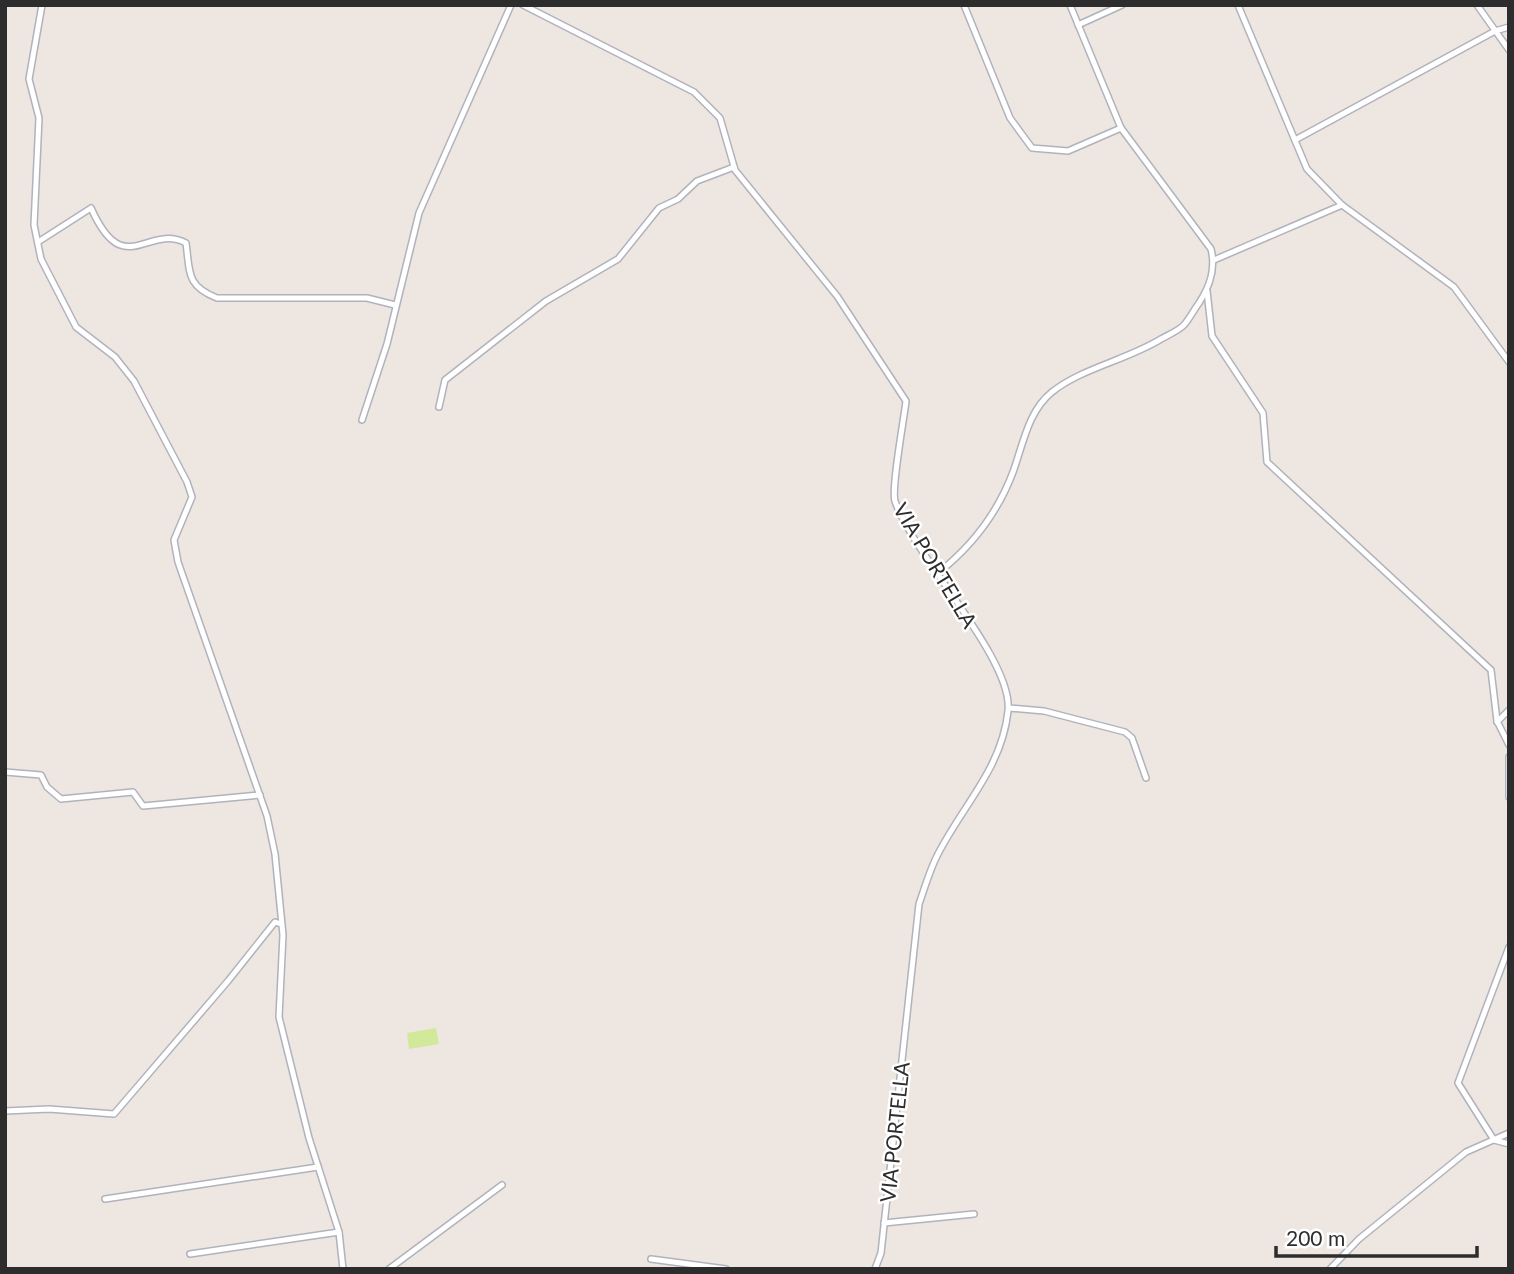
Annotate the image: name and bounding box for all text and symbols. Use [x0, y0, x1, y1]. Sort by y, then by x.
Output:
street label: VIA PORTELLA [889, 498, 984, 633]
street label: VIA PORTELLA [874, 1060, 914, 1204]
scale bar [1276, 1214, 1477, 1258]
text: 200 m [1286, 1225, 1345, 1250]

